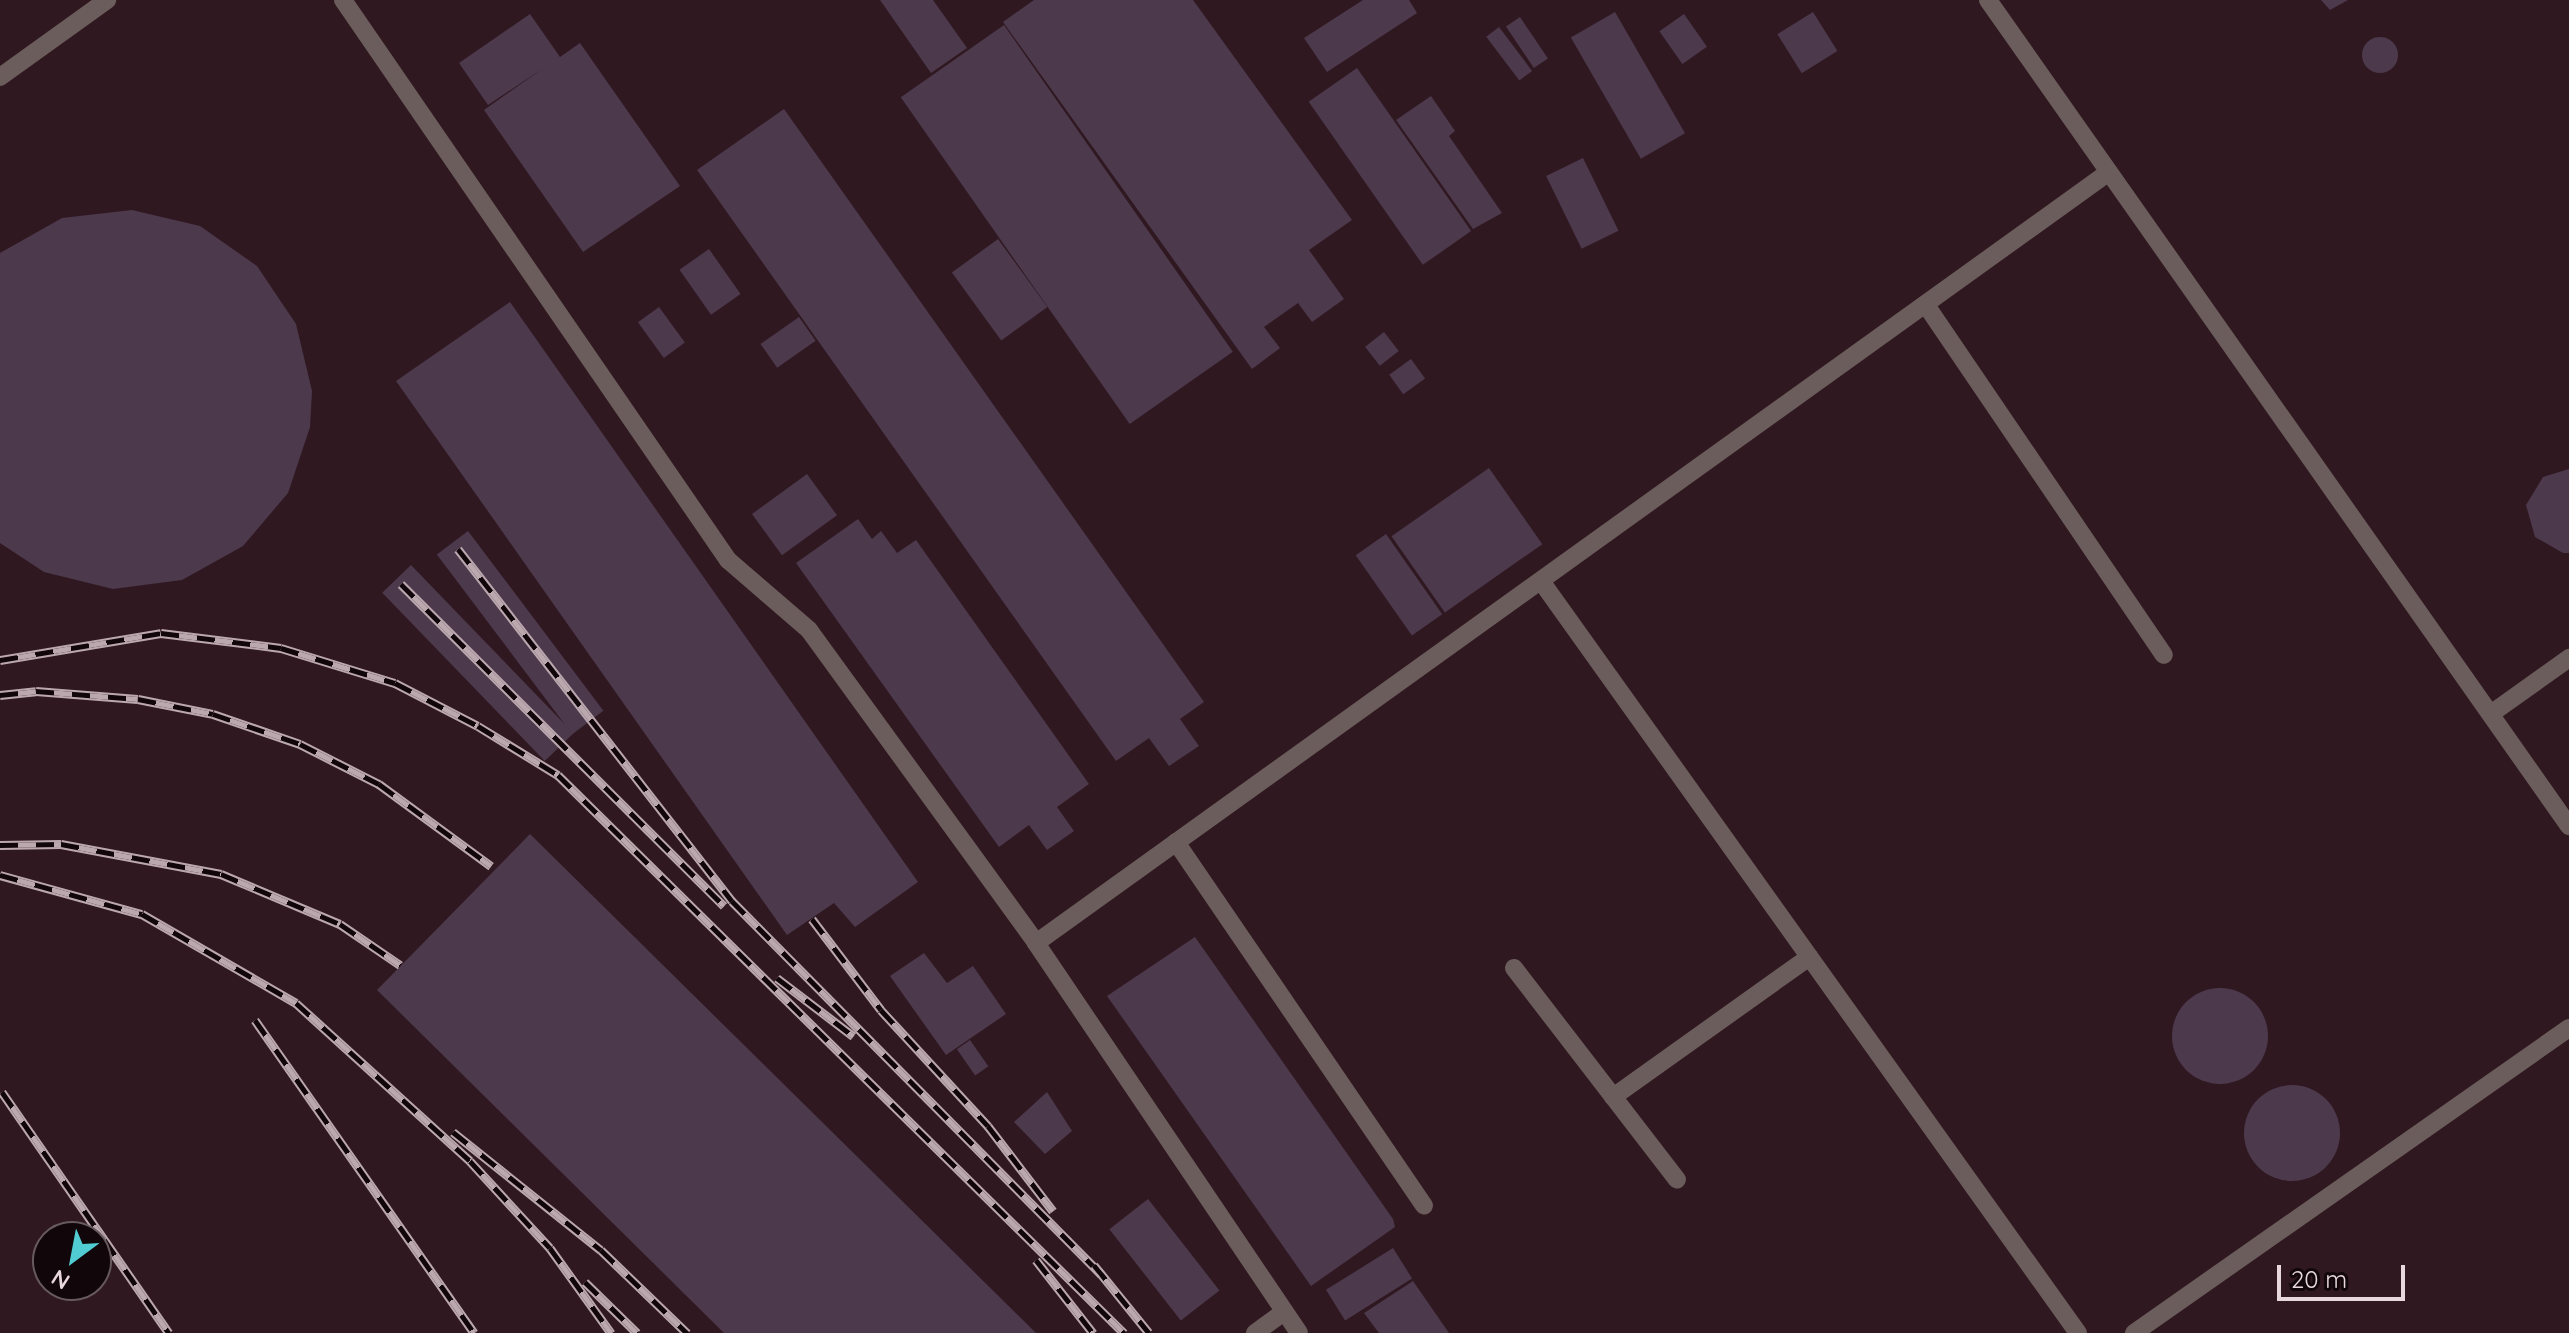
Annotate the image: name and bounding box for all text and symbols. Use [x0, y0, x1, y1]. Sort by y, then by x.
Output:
north arrow [32, 1221, 112, 1301]
scale bar [2281, 1249, 2409, 1299]
text: N [46, 1264, 75, 1296]
text: 20 m [2291, 1264, 2347, 1294]

